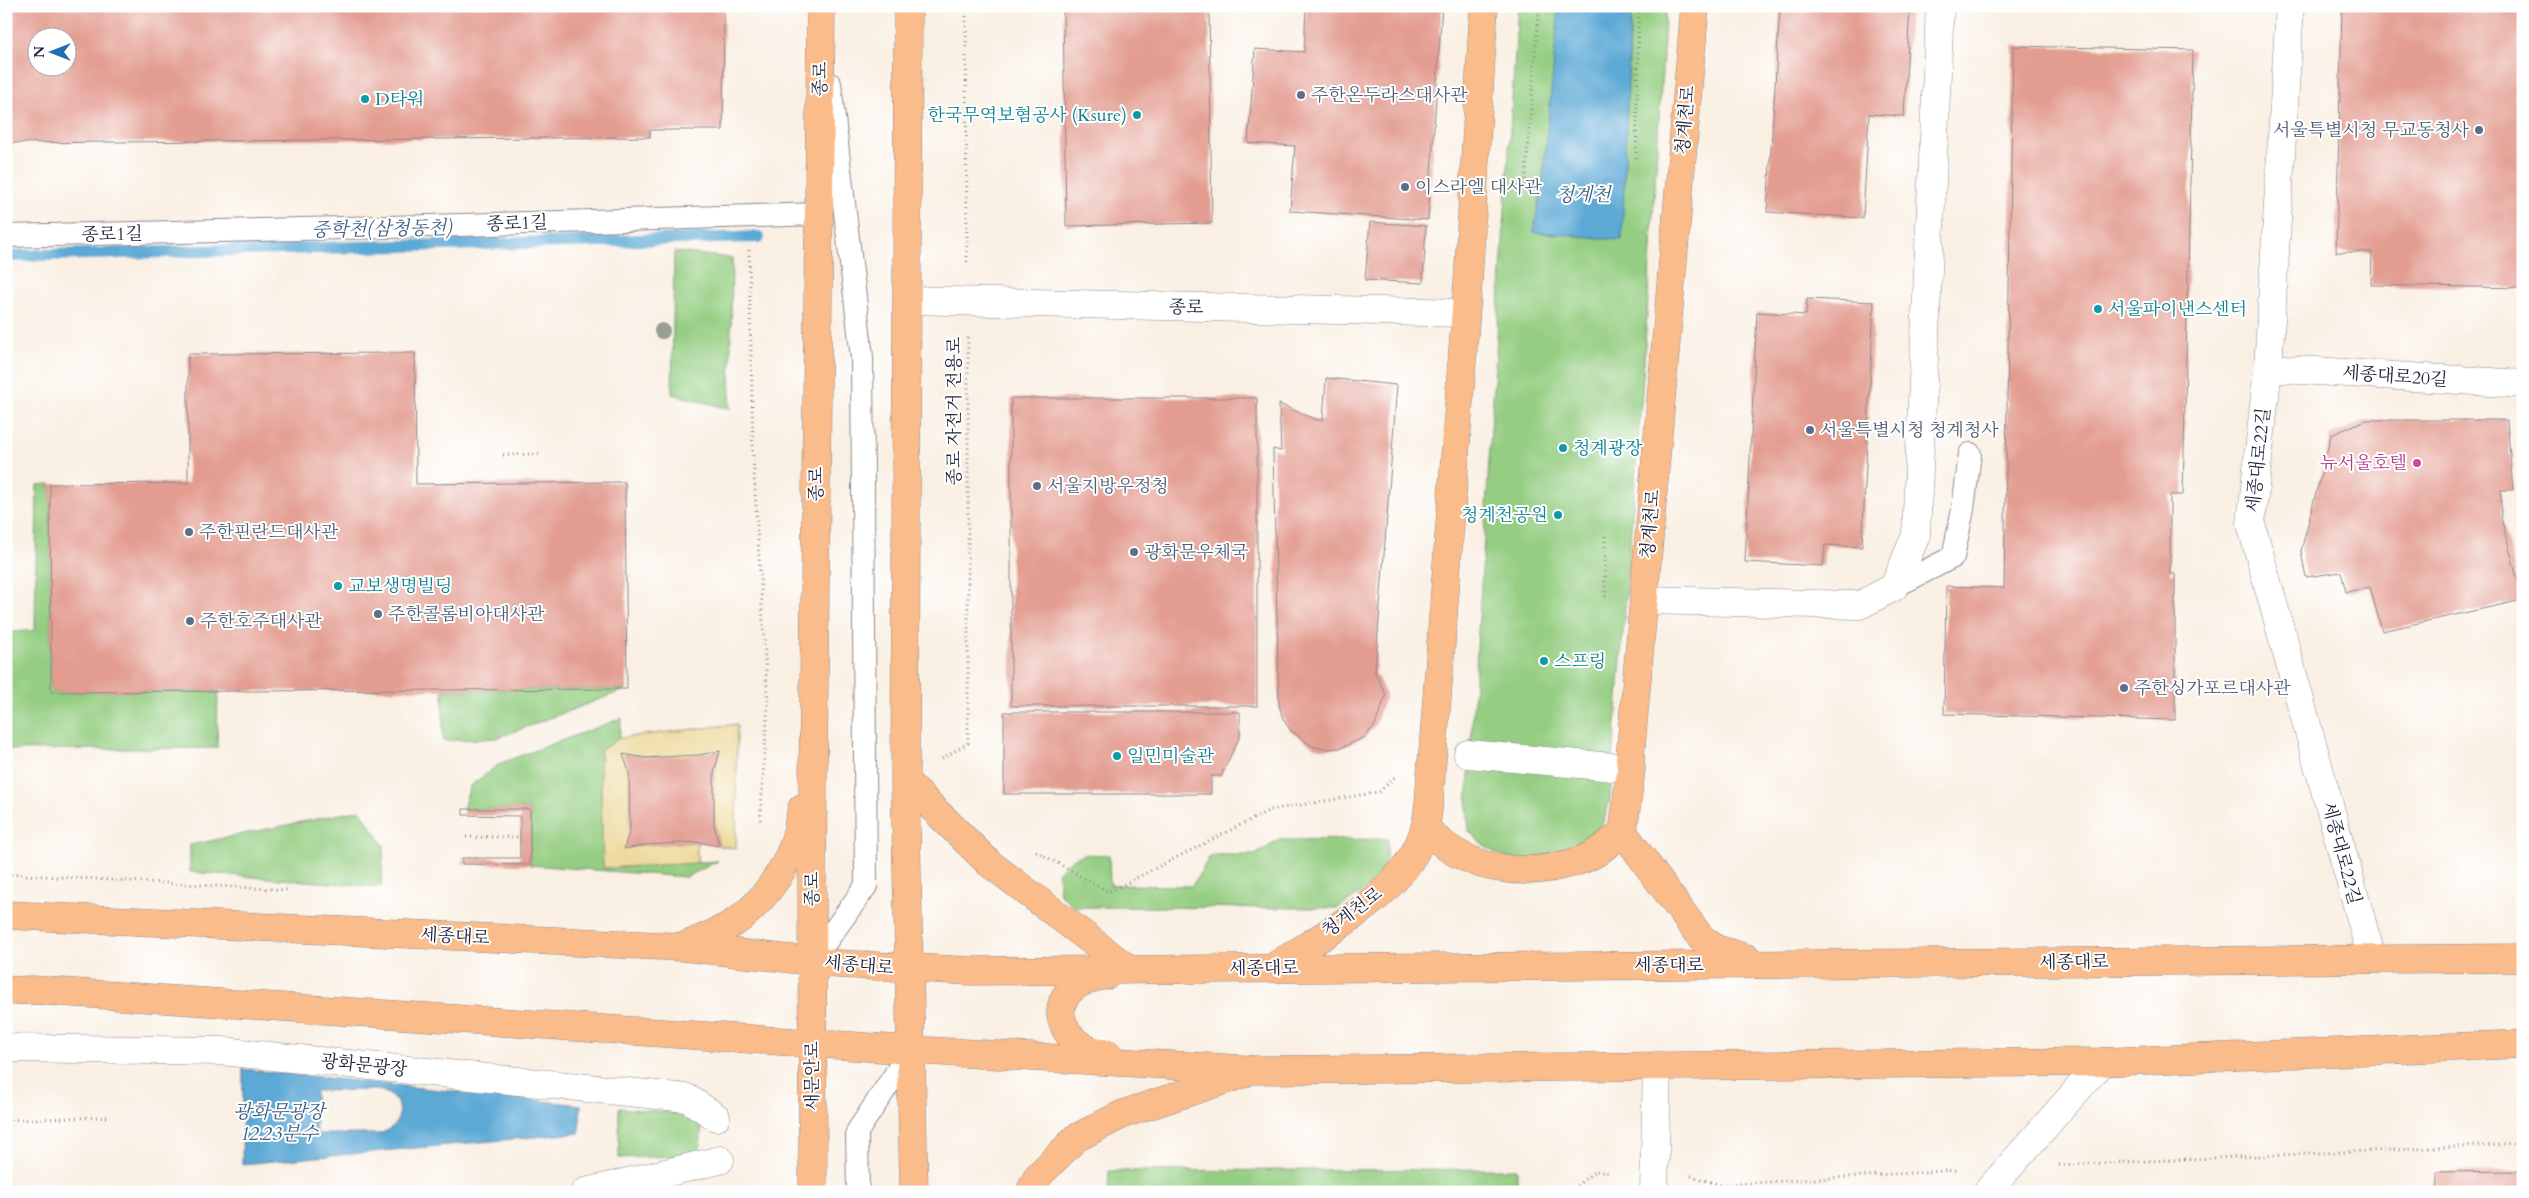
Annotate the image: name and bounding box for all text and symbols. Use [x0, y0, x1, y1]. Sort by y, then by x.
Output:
north arrow [28, 28, 78, 78]
text: N [30, 46, 49, 58]
street label: 종로 [808, 61, 833, 97]
place label: 주한온두라스대사관 [1311, 83, 1468, 108]
street label: 청계천로 [1670, 84, 1701, 156]
place label: D타워 [375, 87, 424, 112]
marker: 주한온두라스대사관 [1295, 89, 1307, 101]
marker: D타워 [359, 93, 371, 105]
place label: 한국무역보혐공사 (Ksure) [928, 103, 1127, 128]
marker: 한국무역보혐공사 (Ksure) [1131, 109, 1143, 121]
place label: 서울특별시청 무교동청사 [2273, 118, 2470, 143]
marker: 서울특별시청 무교동청사 [2473, 124, 2485, 136]
place label: 이스라엘 대사관 [1415, 175, 1542, 200]
marker: 이스라엘 대사관 [1399, 181, 1411, 193]
water label: 청계천 [1555, 182, 1612, 208]
street label: 종로1길 [486, 210, 548, 237]
water label: 중학천(삼청동천) [311, 215, 453, 243]
street label: 종로1길 [81, 221, 143, 248]
street label: 종로 [1168, 295, 1204, 320]
place label: 서울파이낸스센터 [2108, 297, 2247, 322]
marker: 서울파이낸스센터 [2092, 303, 2104, 315]
street label: 종로 자전거 전용로 [942, 337, 967, 485]
street label: 세종대로20길 [2342, 360, 2448, 393]
street label: 세종대로22길 [2241, 406, 2276, 514]
place label: 서울특별시청 청계청사 [1820, 418, 1999, 443]
marker: 서울특별시청 청계청사 [1804, 424, 1816, 436]
place label: 청계광장 [1573, 436, 1643, 461]
marker: 청계광장 [1557, 442, 1569, 454]
place label: 뉴서울호텔 [2320, 451, 2407, 476]
marker: 뉴서울호텔 [2411, 457, 2423, 469]
street label: 종로 [804, 467, 829, 501]
place label: 서울지방우정청 [1047, 474, 1169, 499]
marker: 서울지방우정청 [1031, 480, 1043, 492]
street label: 청계천로 [1635, 488, 1666, 560]
place label: 청계천공원 [1461, 503, 1548, 528]
marker: 청계천공원 [1552, 509, 1564, 521]
place label: 주한핀란드대사관 [199, 520, 339, 545]
marker: 주한핀란드대사관 [183, 526, 195, 538]
place label: 광화문우체국 [1144, 540, 1248, 565]
marker: 광화문우체국 [1128, 546, 1140, 558]
place label: 교보생명빌딩 [348, 574, 452, 599]
marker: 교보생명빌딩 [332, 580, 344, 592]
place label: 주한콜롬비아대사관 [388, 602, 545, 627]
marker: 주한콜롬비아대사관 [372, 608, 384, 620]
place label: 주한호주대사관 [200, 609, 322, 634]
marker: 주한호주대사관 [184, 615, 196, 627]
place label: 스프링 [1554, 649, 1606, 674]
marker: 스프링 [1538, 655, 1550, 667]
place label: 주한싱가포르대사관 [2134, 676, 2291, 701]
marker: 주한싱가포르대사관 [2118, 682, 2130, 694]
place label: 일민미술관 [1127, 744, 1215, 769]
marker: 일민미술관 [1111, 750, 1123, 762]
street label: 세종대로22길 [2316, 799, 2367, 907]
street label: 종로 [800, 872, 825, 906]
street label: 청계천로 [1317, 881, 1388, 943]
street label: 세종대로 [420, 922, 490, 951]
street label: 세종대로 [2039, 949, 2109, 976]
street label: 세종대로 [823, 950, 895, 981]
street label: 세종대로 [1634, 953, 1704, 978]
street label: 세종대로 [1229, 955, 1299, 982]
street label: 새문안로 [800, 1041, 825, 1111]
street label: 광화문광장 [319, 1049, 409, 1083]
water label: 광화문광장 12.23분수 [233, 1099, 328, 1147]

